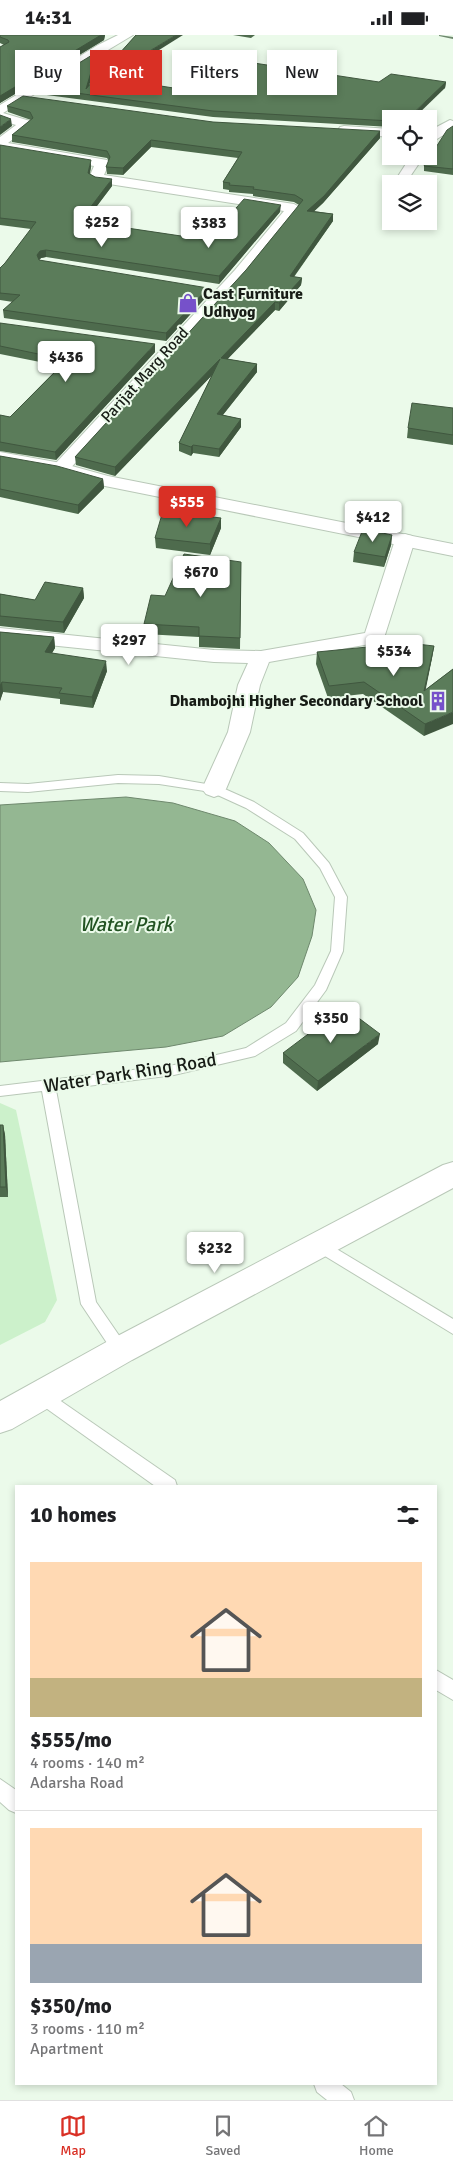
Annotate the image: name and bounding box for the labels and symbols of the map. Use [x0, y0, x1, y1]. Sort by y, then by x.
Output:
pin: $252 [72, 205, 132, 248]
pin: $383 [179, 207, 239, 249]
place label: Cast Furniture Udhyog [203, 284, 303, 322]
shop icon: Cast Furniture Udhyog [177, 292, 199, 314]
street label: Parijat Marg Road [97, 323, 193, 427]
pin: $436 [36, 341, 96, 383]
pin: $555 [157, 485, 217, 528]
pin: $412 [343, 501, 403, 543]
pin: $670 [171, 555, 231, 598]
pin: $297 [99, 623, 159, 666]
pin: $534 [364, 635, 424, 677]
building icon: Dhambojhi Higher Secondary School [427, 690, 449, 712]
place label: Dhambojhi Higher Secondary School [169, 691, 423, 711]
water label: Water Park [79, 912, 175, 937]
pin: $350 [301, 1001, 361, 1044]
street label: Water Park Ring Road [42, 1047, 218, 1099]
pin: $232 [185, 1231, 245, 1274]

